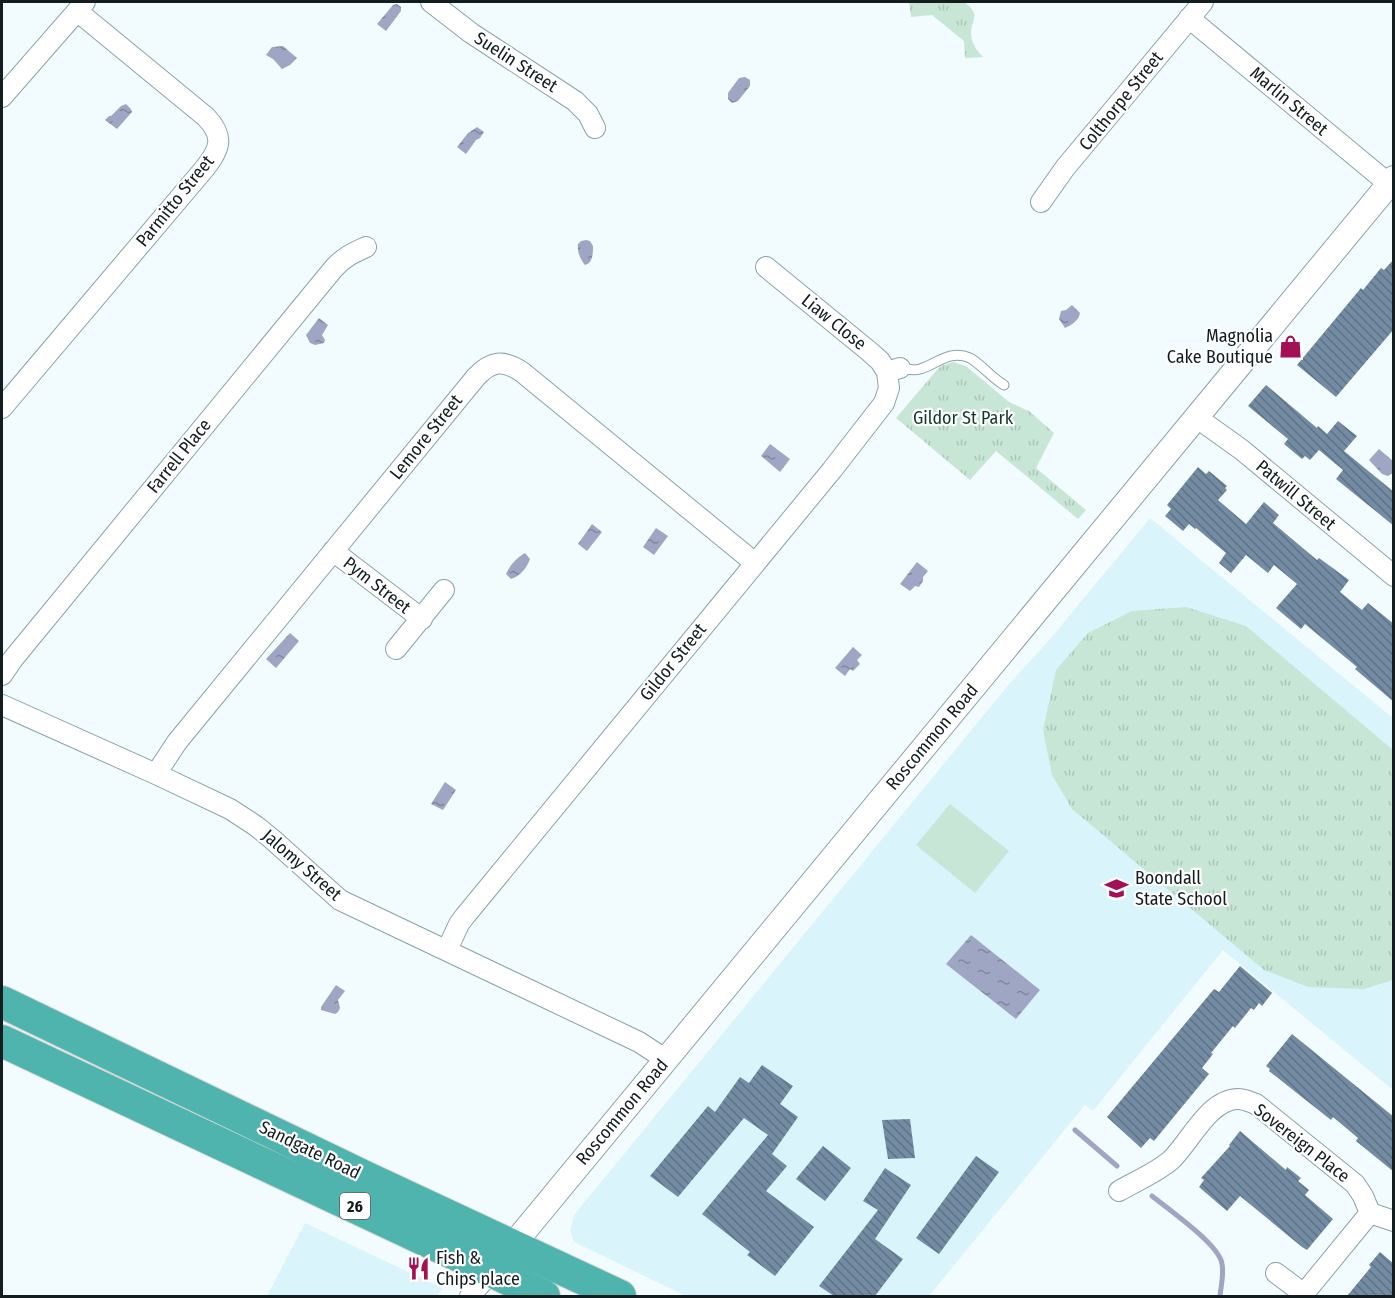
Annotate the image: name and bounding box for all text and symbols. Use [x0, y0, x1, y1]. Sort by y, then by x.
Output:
street label: Suelin Street [470, 27, 562, 97]
street label: Colthorpe Street [1074, 47, 1168, 155]
street label: Marlin Street [1245, 62, 1333, 140]
street label: Parmitto Street [131, 151, 219, 251]
street label: Liaw Close [797, 289, 871, 355]
place label: Magnolia Cake Boutique [1167, 325, 1273, 368]
shop icon: Magnolia Cake Boutique [1278, 333, 1304, 359]
street label: Lemore Street [385, 390, 467, 484]
park label: Gildor St Park [913, 407, 1014, 429]
street label: Farrell Place [142, 414, 216, 498]
street label: Patwill Street [1252, 455, 1341, 535]
street label: Pym Street [339, 552, 415, 618]
street label: Gildor Street [635, 619, 711, 705]
street label: Roscommon Road [881, 679, 983, 795]
street label: Jalomy Street [258, 825, 346, 905]
place label: Boondall State School [1135, 867, 1227, 910]
school or university icon: Boondall State School [1104, 875, 1130, 901]
street label: Roscommon Road [571, 1054, 673, 1170]
street label: Sovereign Place [1250, 1099, 1354, 1187]
street label: Sandgate Road [256, 1116, 364, 1184]
road number: 26 [340, 1193, 370, 1219]
place label: Fish & Chips place [436, 1247, 520, 1290]
restaurant icon: Fish & Chips place [405, 1255, 431, 1281]

